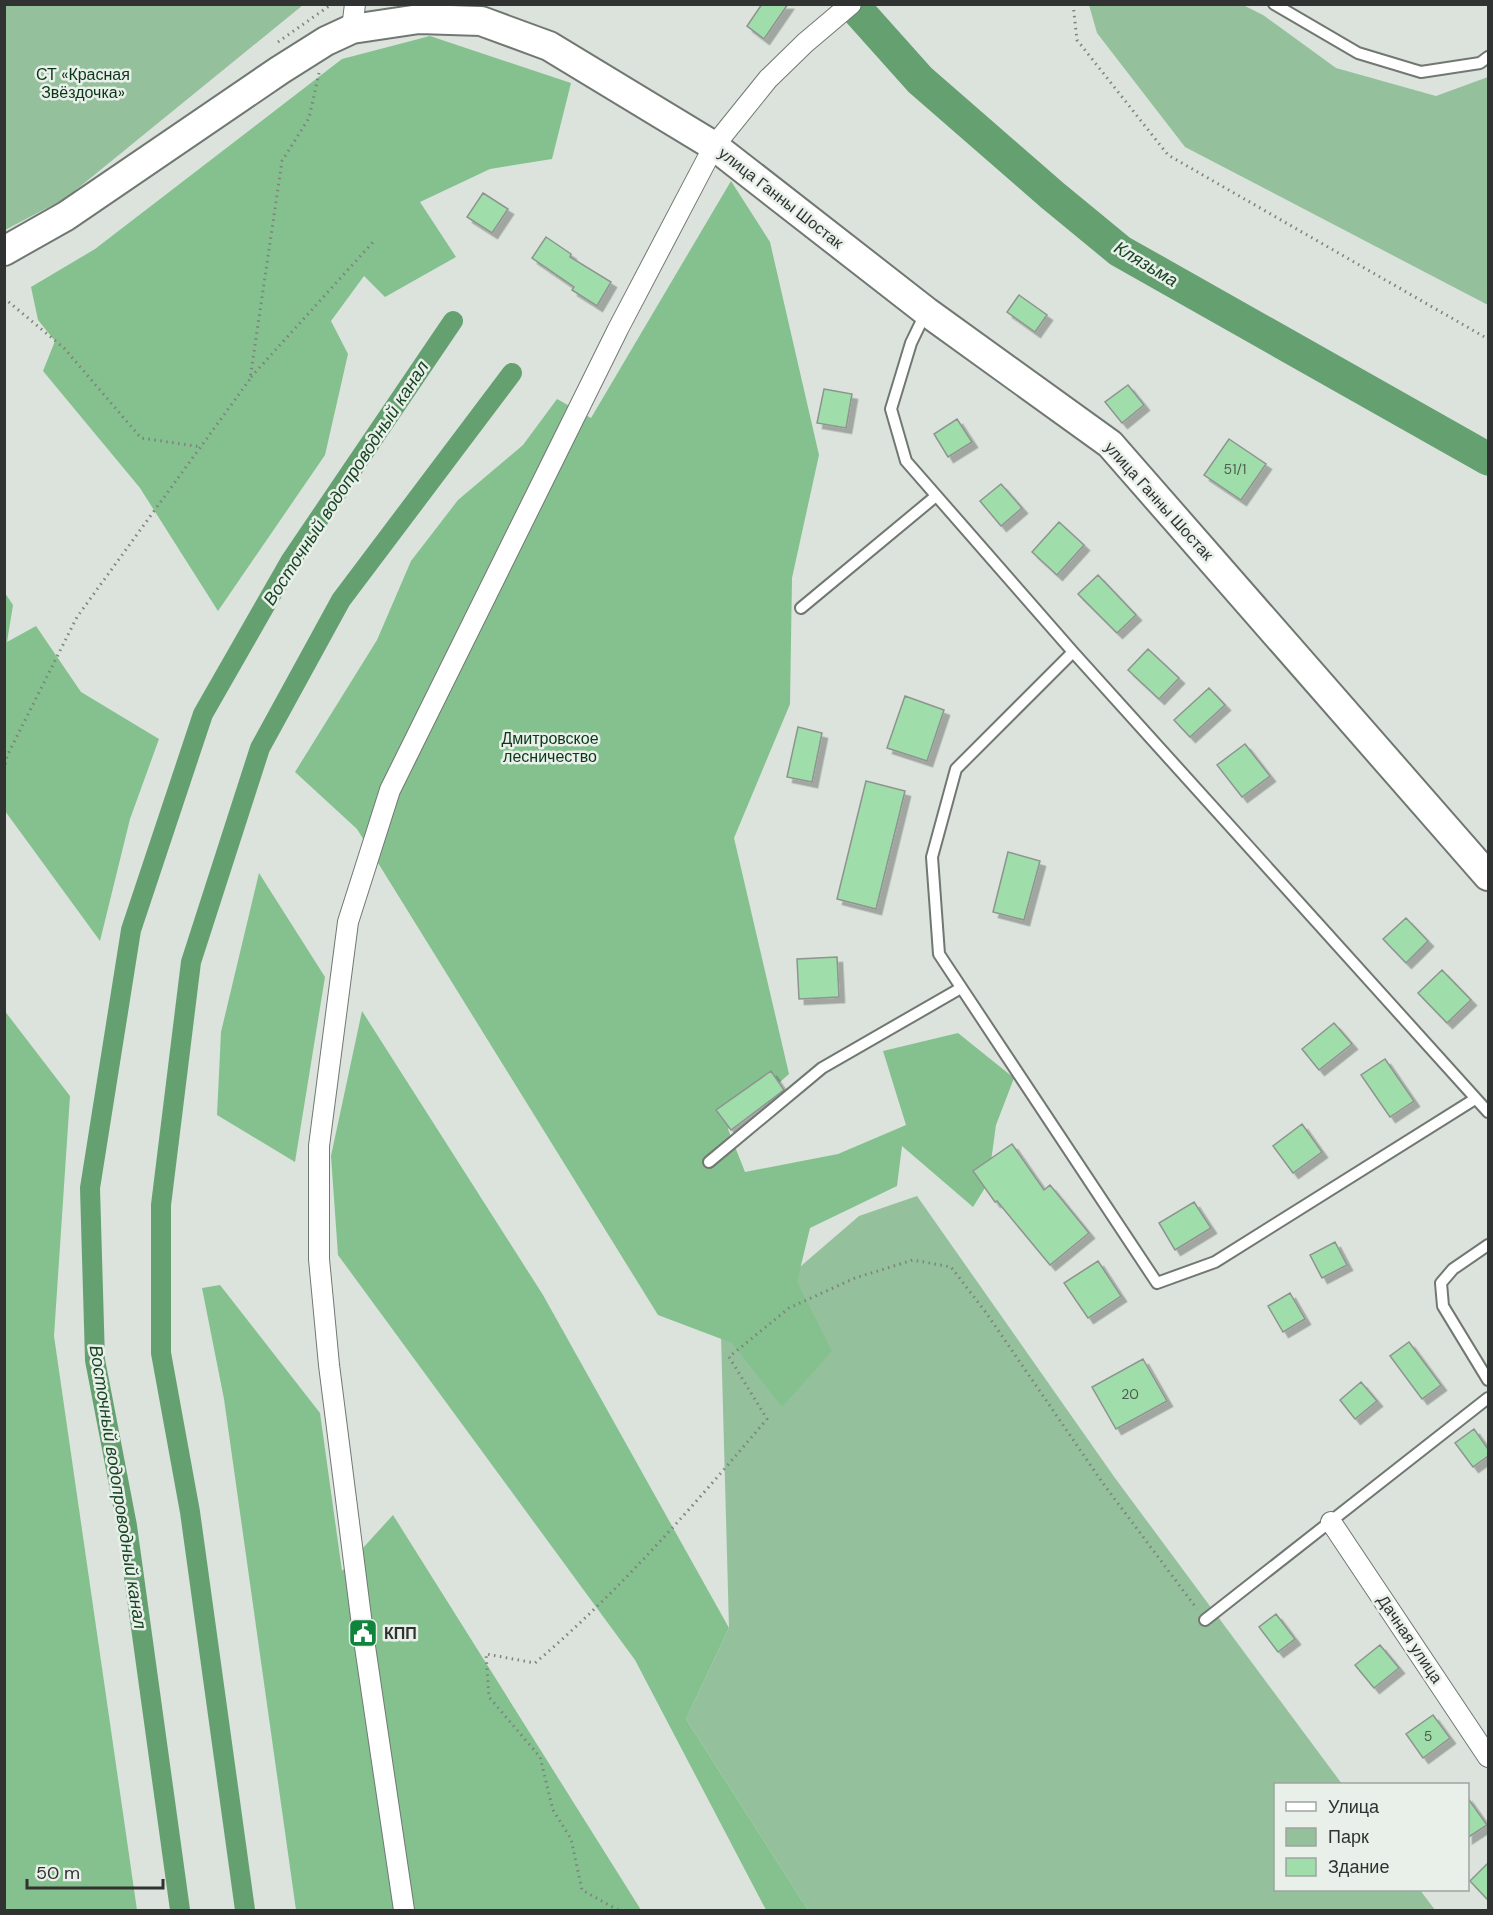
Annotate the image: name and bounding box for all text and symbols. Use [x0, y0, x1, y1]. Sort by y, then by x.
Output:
park label: СТ «Красная Звёздочка» [36, 64, 130, 103]
street label: улица Ганны Шостак [714, 143, 849, 254]
water label: Клязьма [1110, 236, 1182, 292]
water label: Восточный водопроводный канал [258, 356, 434, 610]
street label: улица Ганны Шостак [1100, 437, 1219, 566]
house number: 51/1 [1224, 460, 1246, 478]
park label: Дмитровское лесничество [501, 728, 599, 767]
water label: Восточный водопроводный канал [84, 1343, 152, 1631]
house number: 20 [1121, 1385, 1139, 1403]
street label: Дачная улица [1373, 1591, 1447, 1687]
public building icon: КПП [347, 1617, 379, 1649]
place label: КПП [384, 1623, 417, 1644]
house number: 5 [1424, 1727, 1432, 1745]
legend [1274, 1783, 1469, 1891]
text: Улица [1328, 1795, 1380, 1819]
text: Парк [1328, 1825, 1369, 1849]
scale bar [27, 1852, 164, 1890]
text: Здание [1328, 1855, 1389, 1879]
text: 50 m [36, 1861, 80, 1885]

